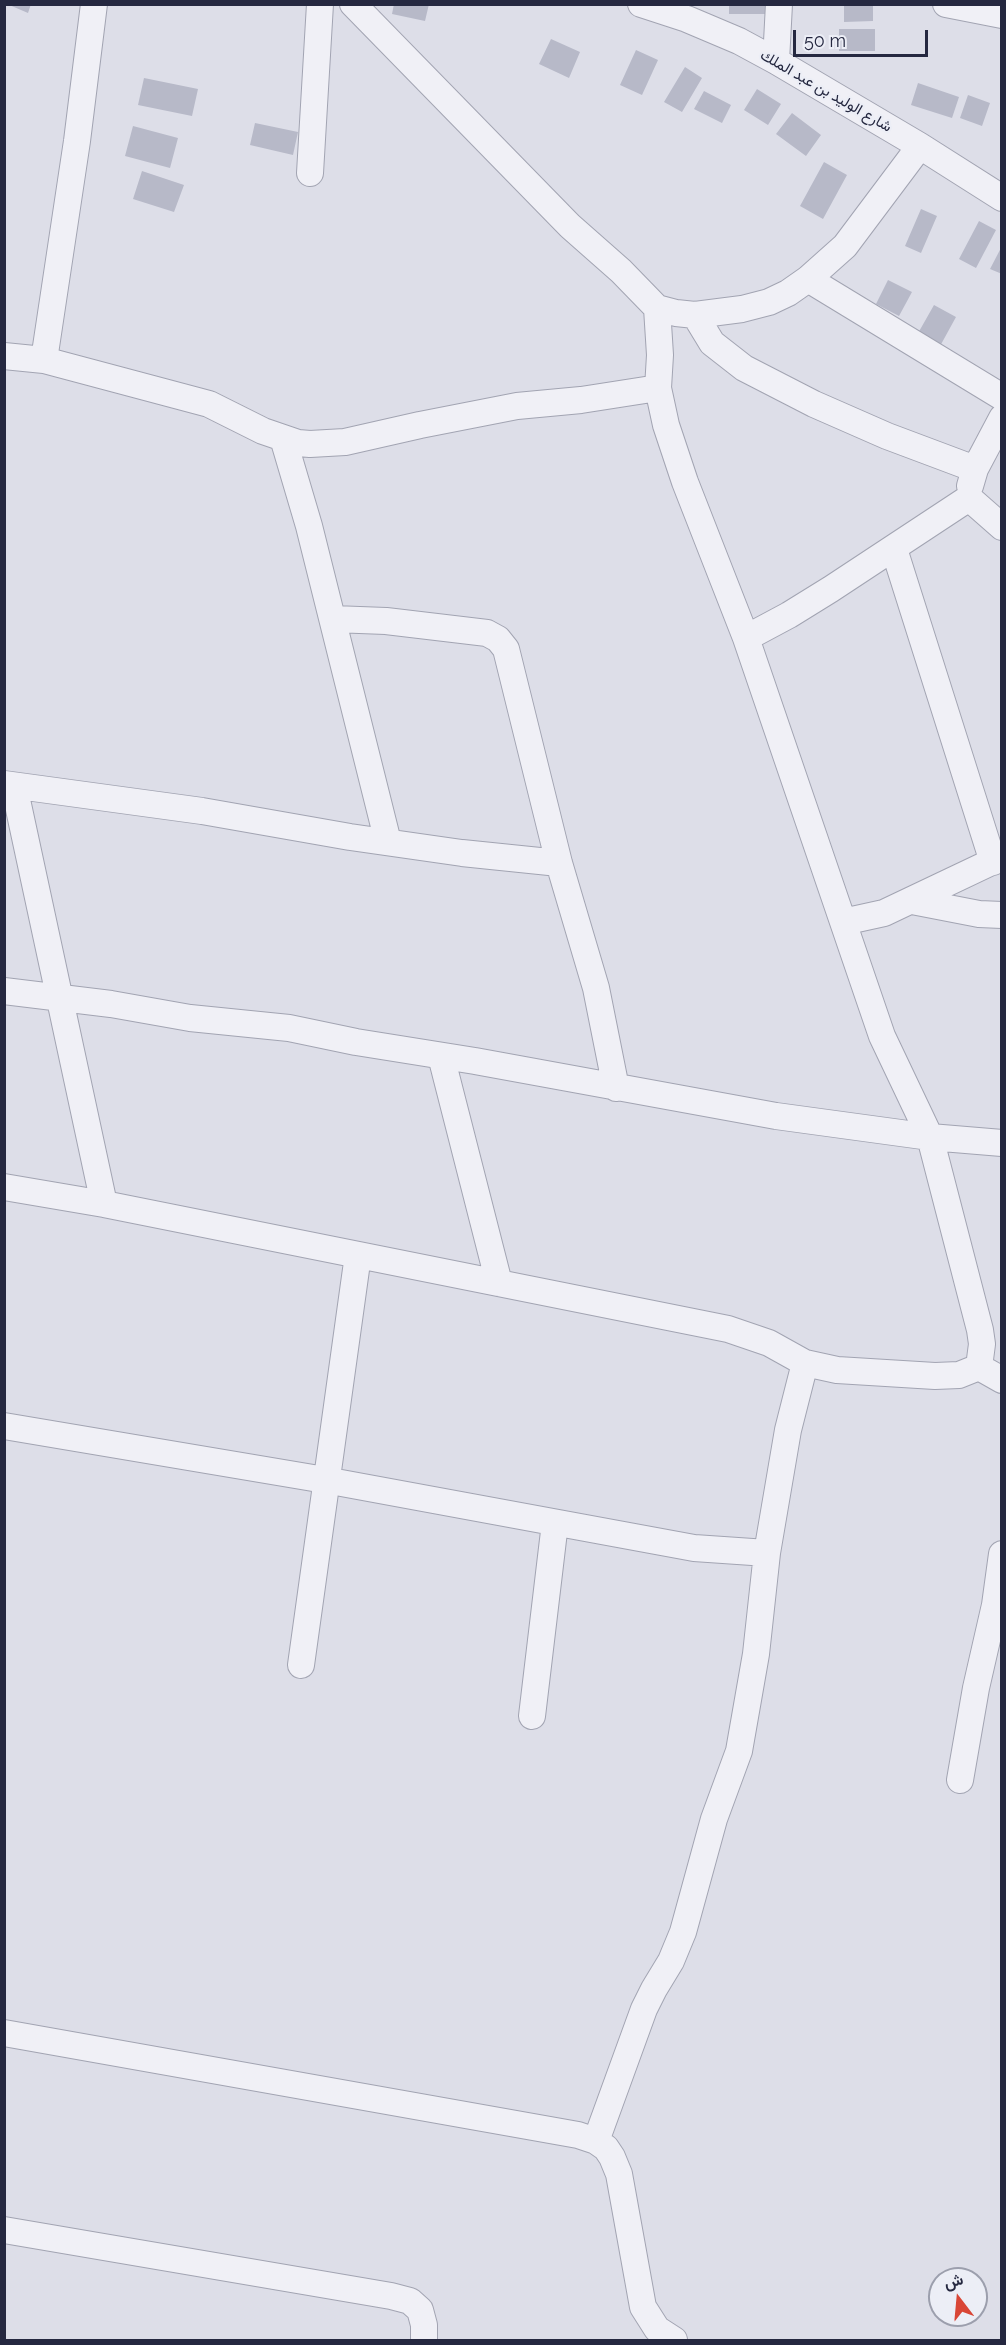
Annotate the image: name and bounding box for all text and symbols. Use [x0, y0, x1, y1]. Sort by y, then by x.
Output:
scale bar [796, 18, 931, 56]
text: 50 m [804, 30, 846, 51]
street label: شارع الوليد بن عبد الملك [757, 46, 895, 136]
north arrow [928, 2267, 988, 2327]
text: ش [942, 2269, 965, 2293]

